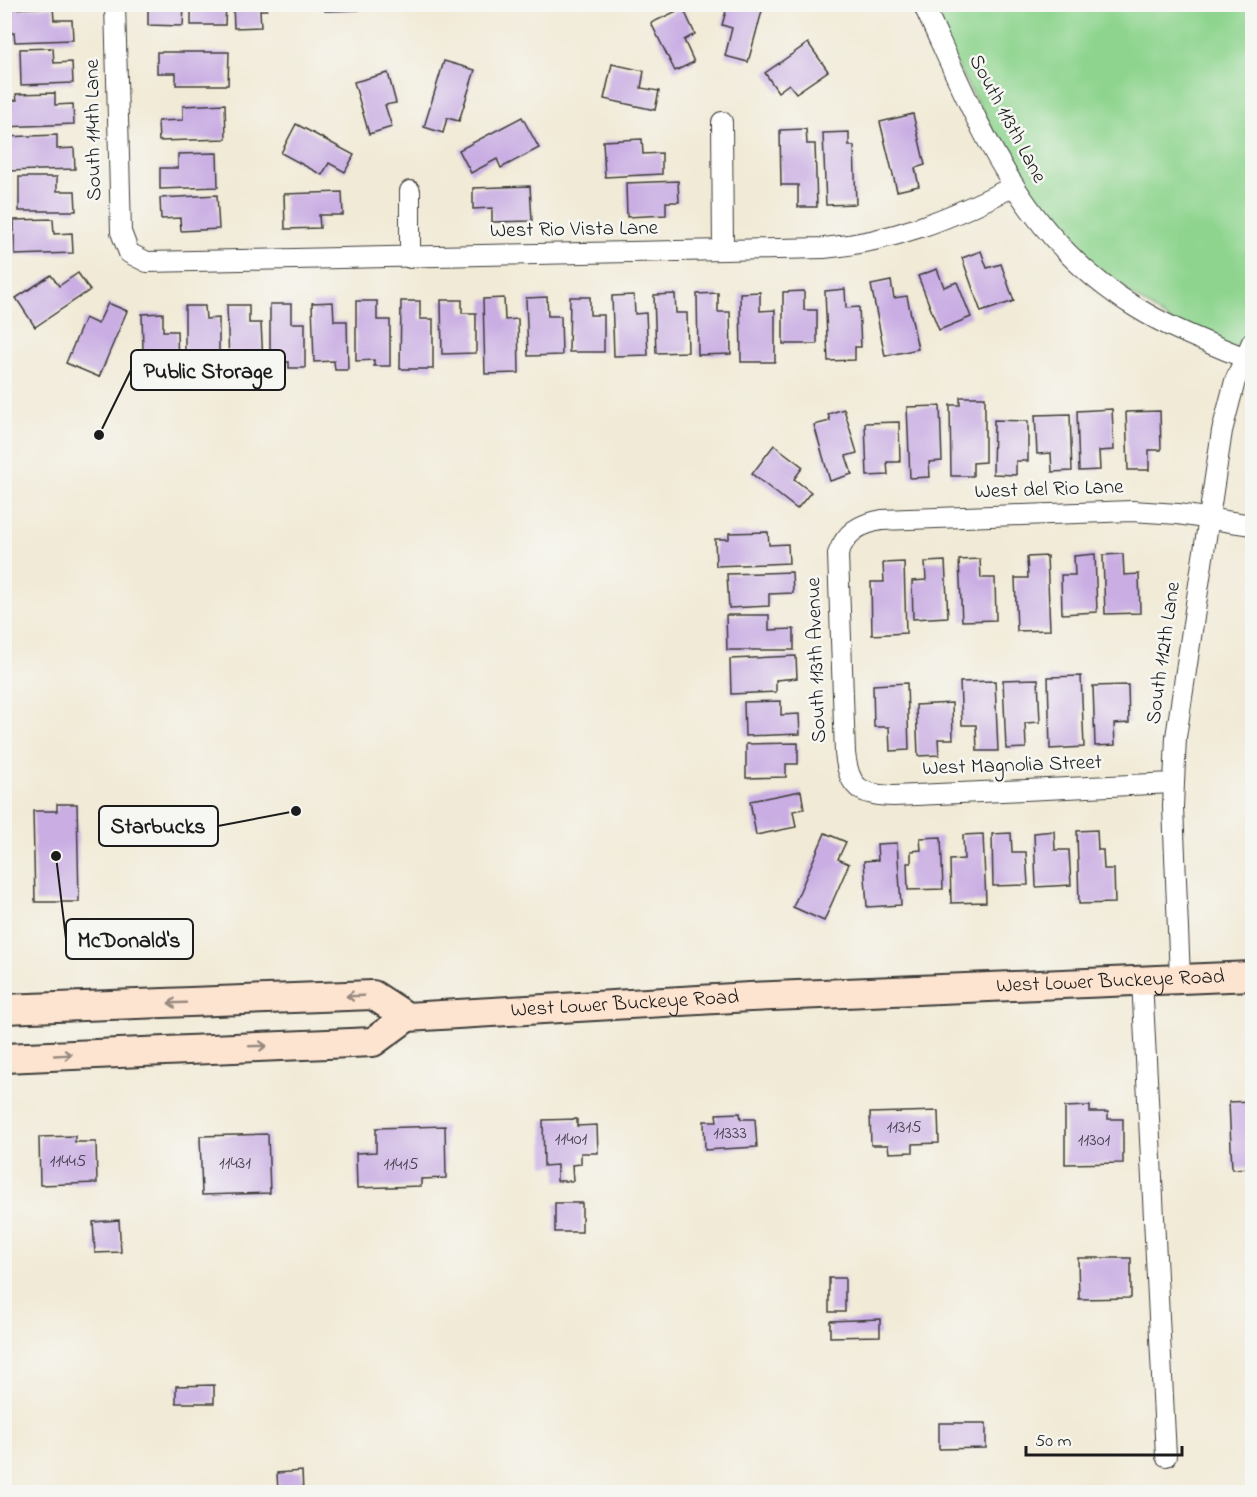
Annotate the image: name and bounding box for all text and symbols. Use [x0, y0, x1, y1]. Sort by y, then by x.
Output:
street label: South 113th Lane [960, 49, 1054, 189]
street label: South 114th Lane [78, 58, 110, 201]
street label: West Rio Vista Lane [490, 214, 659, 246]
callout: Public Storage [131, 350, 285, 390]
text: Public Storage [143, 357, 274, 390]
street label: West del Rio Lane [974, 472, 1125, 508]
street label: South 113th Avenue [799, 576, 835, 743]
street label: South 112th Lane [1139, 579, 1189, 726]
street label: West Magnolia Street [922, 748, 1102, 786]
callout: Starbucks [99, 806, 218, 846]
text: Starbucks [111, 812, 205, 844]
callout: McDonald's [66, 919, 193, 959]
text: McDonald's [78, 926, 180, 958]
street label: West Lower Buckeye Road [996, 962, 1225, 1002]
street label: West Lower Buckeye Road [510, 983, 740, 1026]
one-way arrow [345, 991, 365, 1002]
one-way arrow [168, 998, 188, 1009]
one-way arrow [247, 1040, 267, 1052]
one-way arrow [52, 1049, 72, 1060]
house number: 11315 [887, 1115, 921, 1141]
house number: 11333 [713, 1121, 747, 1147]
house number: 11401 [555, 1127, 587, 1153]
house number: 11301 [1078, 1128, 1110, 1154]
house number: 11445 [50, 1149, 86, 1175]
house number: 11431 [219, 1151, 251, 1177]
house number: 11415 [384, 1152, 418, 1178]
scale bar [1026, 1419, 1182, 1457]
text: 50 m [1035, 1429, 1072, 1455]

